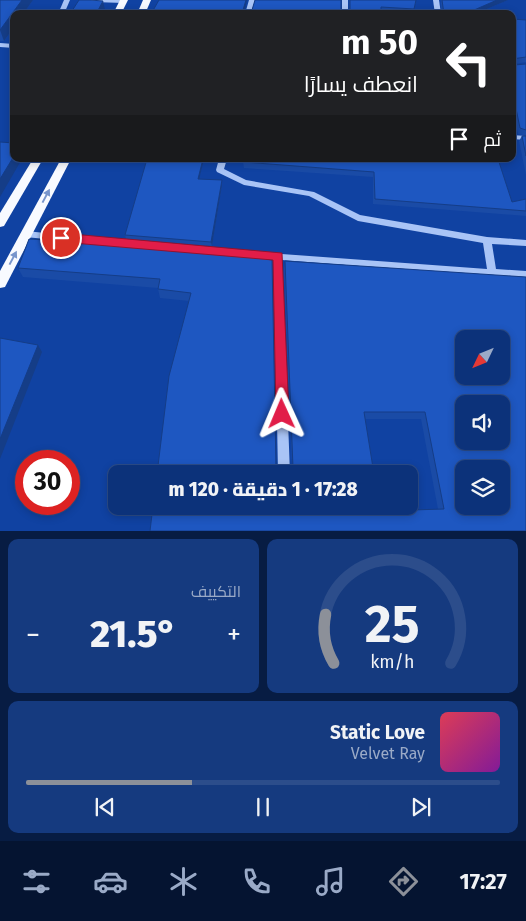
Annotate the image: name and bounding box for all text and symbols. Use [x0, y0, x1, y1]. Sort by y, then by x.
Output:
text: 50 m [341, 21, 418, 63]
icon: left [436, 30, 501, 95]
text: انعطف يسارًا [304, 71, 418, 98]
icon: arrive [445, 125, 473, 153]
text: ثم [483, 128, 501, 151]
one-way arrow [41, 190, 50, 203]
pin [40, 217, 82, 259]
icon: arrive [47, 224, 75, 252]
one-way arrow [9, 251, 17, 266]
north arrow [455, 330, 510, 385]
map controls [455, 330, 510, 515]
position arrow [255, 387, 307, 439]
button: sound [455, 395, 510, 450]
speed limit sign: 30 [15, 450, 80, 515]
button: layers [455, 460, 510, 515]
text: 17:28 · 1 دقيقة · 120 m [168, 478, 358, 501]
text: التكييف [191, 582, 241, 601]
text: 25 [365, 593, 420, 656]
text: 21.5° [90, 611, 177, 657]
text: − [26, 618, 40, 651]
text: + [227, 618, 241, 651]
text: km/h [370, 651, 415, 673]
text: Static Love [330, 721, 425, 744]
text: Velvet Ray [351, 744, 425, 763]
icon: previous [91, 793, 119, 821]
icon: pause [249, 793, 277, 821]
icon: next [407, 793, 435, 821]
icon: filters [19, 864, 54, 899]
icon: car [93, 864, 128, 899]
icon: climate [166, 864, 201, 899]
icon: phone [239, 864, 274, 899]
icon: music [313, 864, 348, 899]
icon: directions [386, 864, 421, 899]
text: 17:27 [460, 868, 507, 895]

